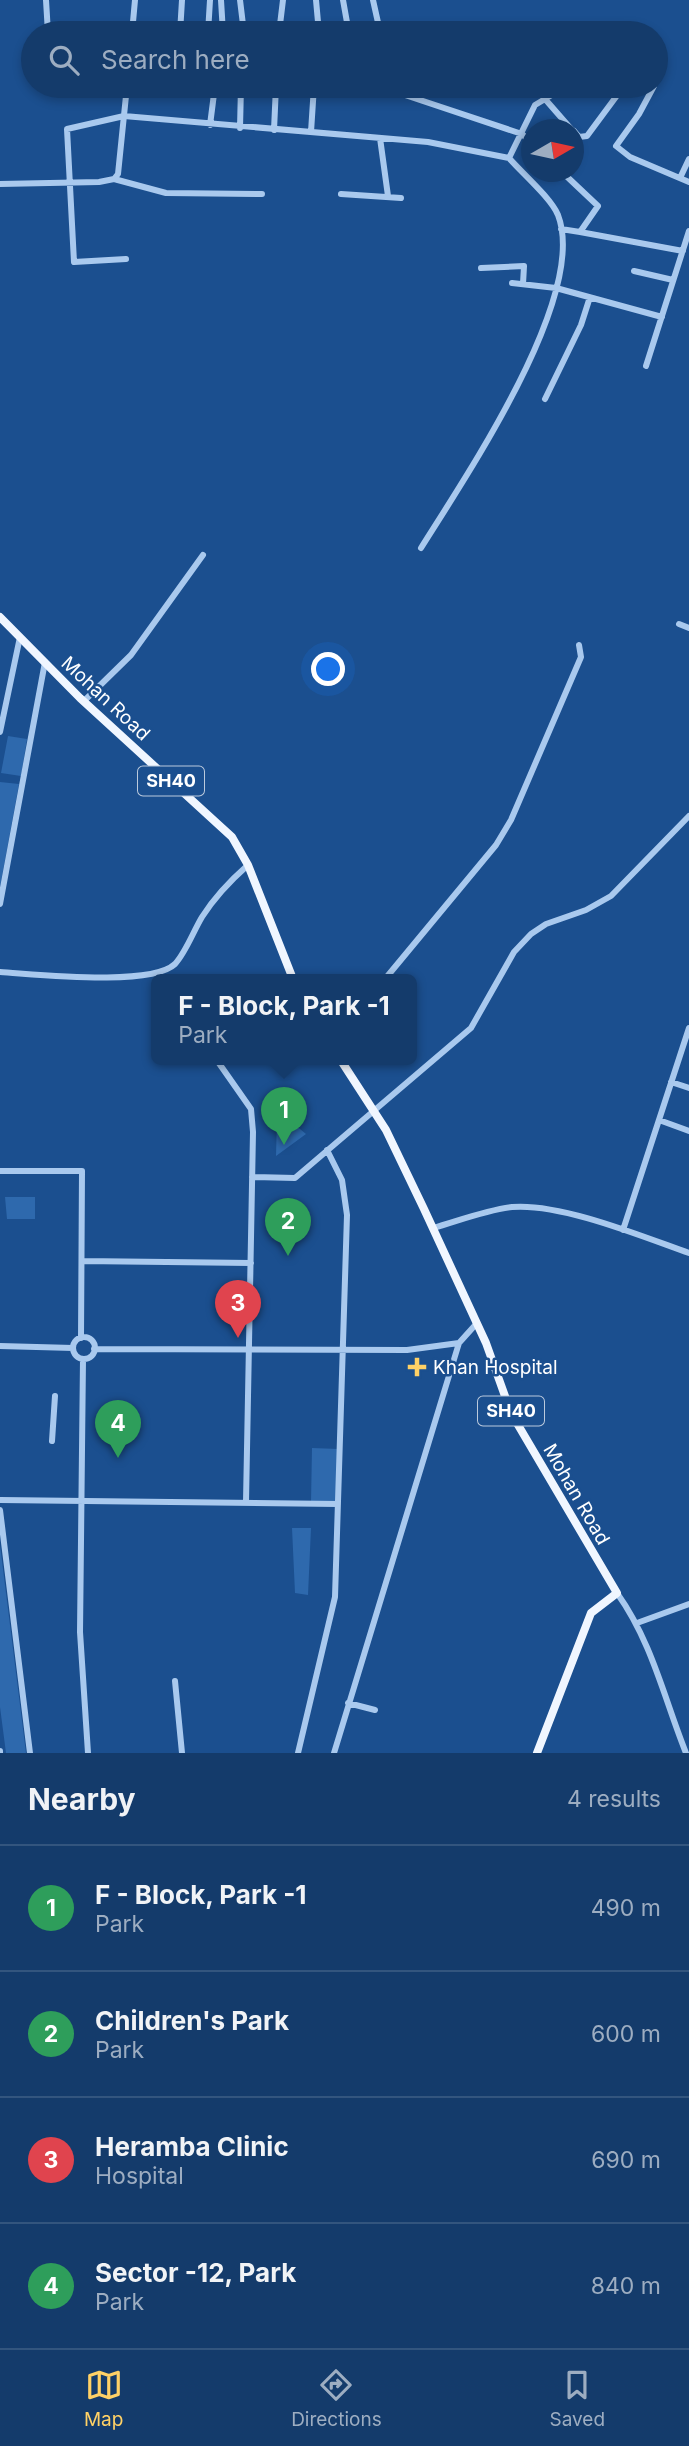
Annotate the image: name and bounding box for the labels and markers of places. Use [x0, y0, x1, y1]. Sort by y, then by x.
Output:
pin: 1 [261, 1087, 307, 1145]
pin: 2 [265, 1198, 311, 1256]
pin: 3 [215, 1280, 261, 1338]
place label: Khan Hospital [433, 1356, 558, 1379]
marker: Khan Hospital [407, 1357, 427, 1377]
pin: 4 [95, 1400, 141, 1458]

